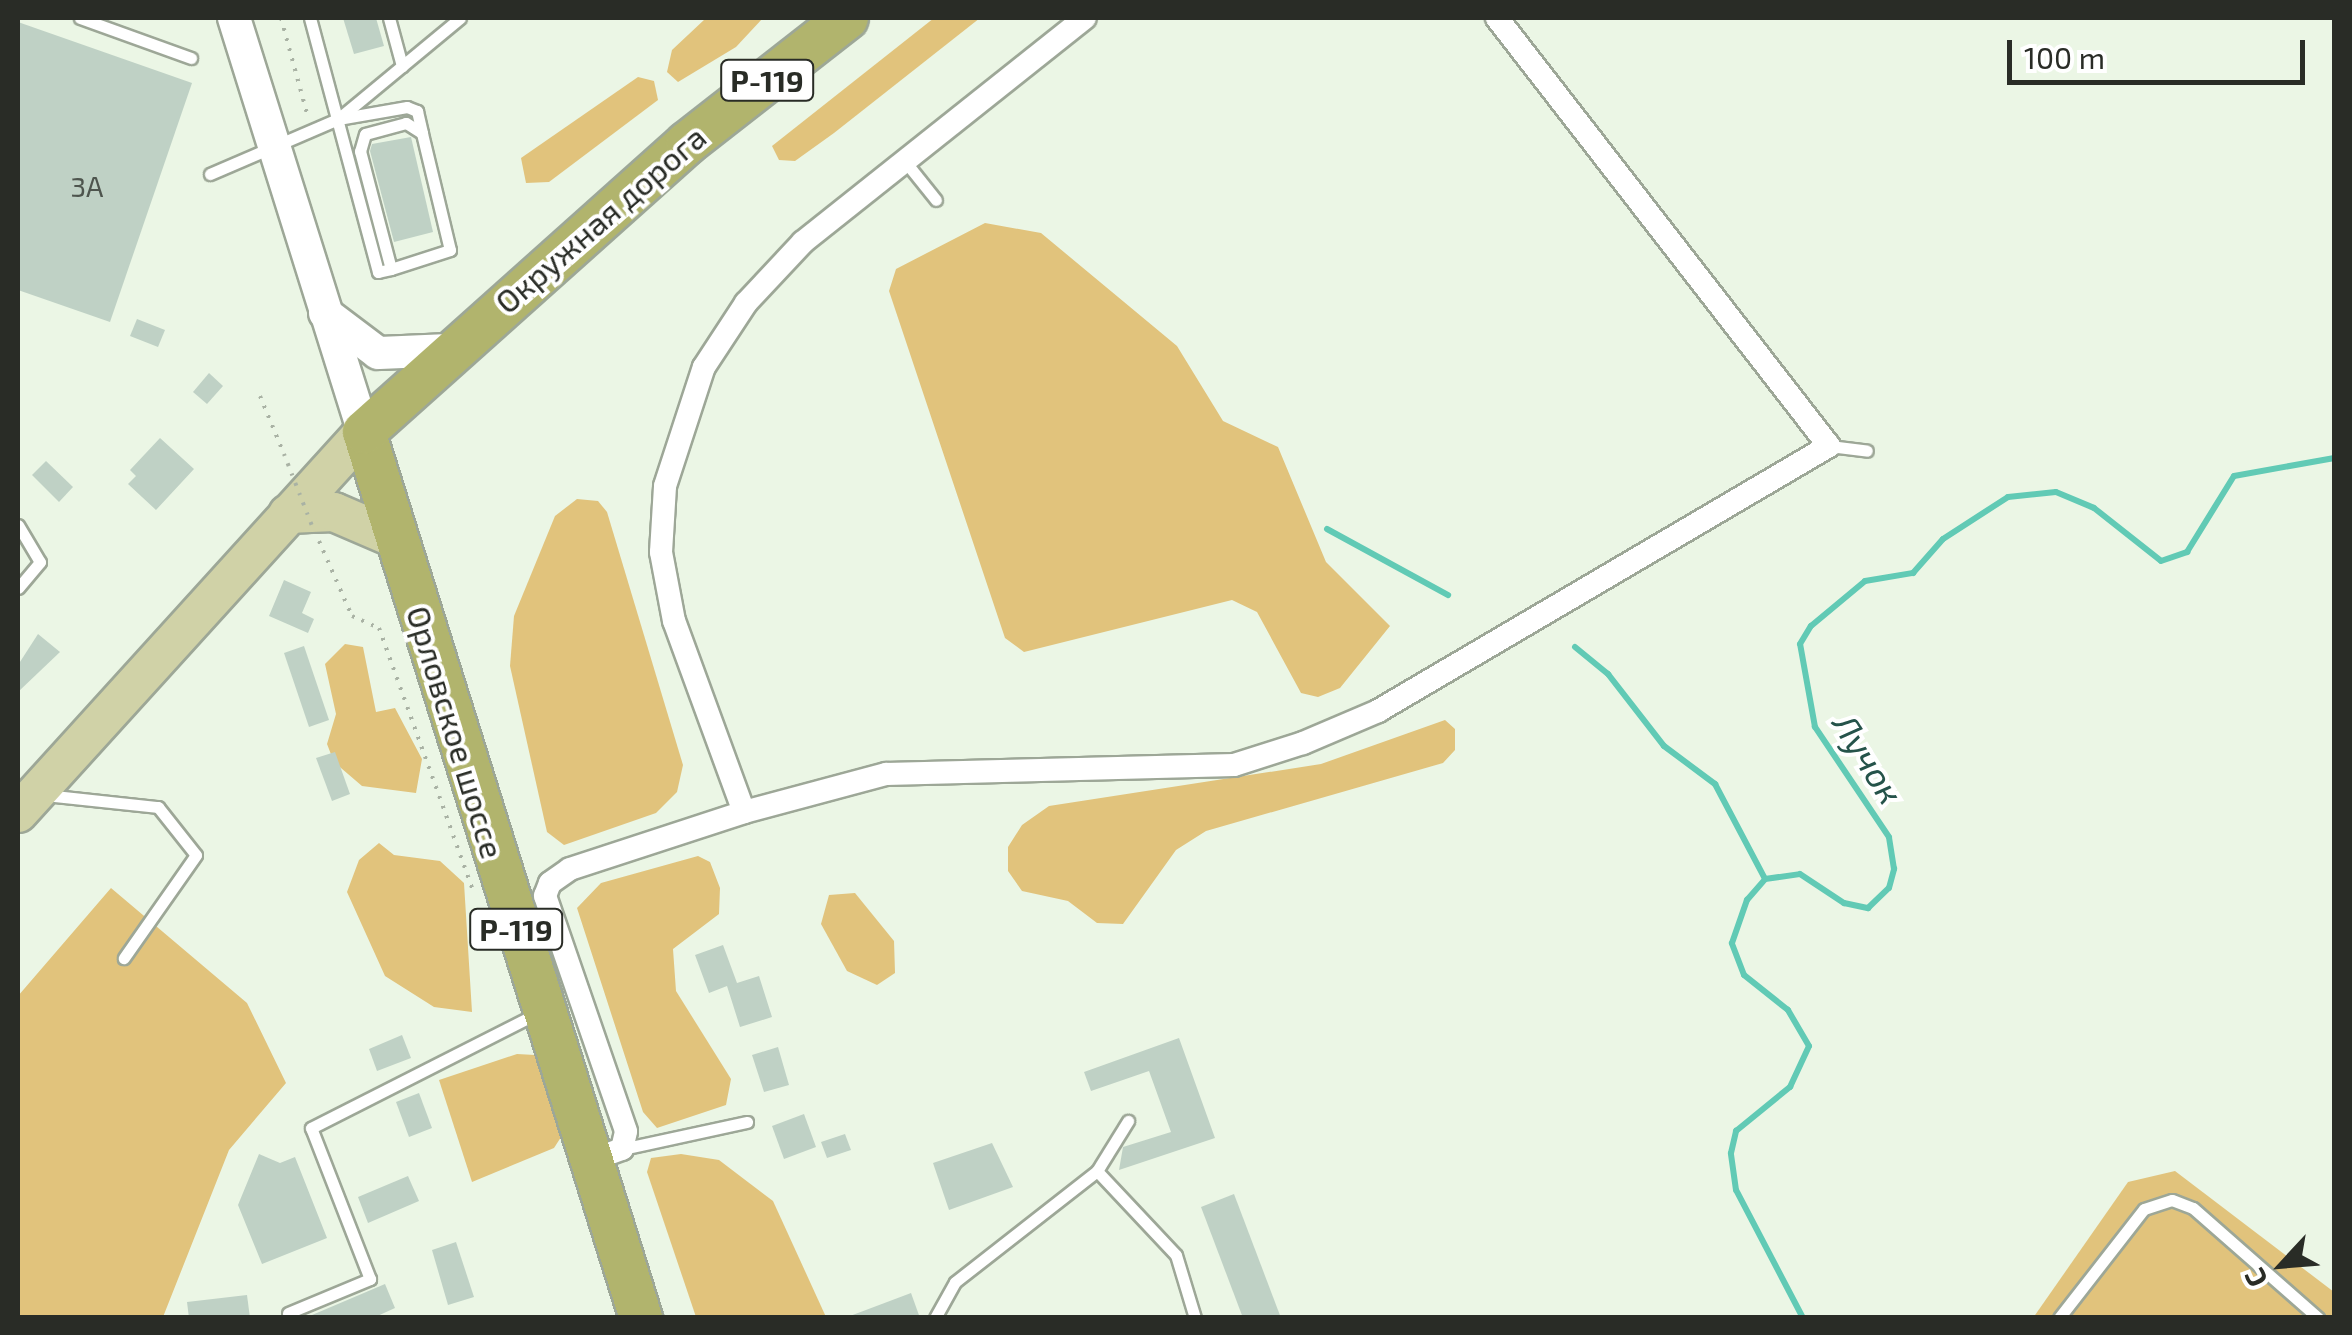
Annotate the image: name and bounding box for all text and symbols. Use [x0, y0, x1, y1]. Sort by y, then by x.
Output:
scale bar [2012, 20, 2310, 82]
text: 100 m [2024, 39, 2105, 75]
road number: Р-119 [720, 55, 814, 105]
street label: Окружная дорога [487, 117, 713, 321]
house number: 3А [71, 169, 103, 203]
street label: Орловское шоссе [399, 601, 513, 863]
water label: Лучок [1825, 705, 1913, 811]
road number: Р-119 [468, 904, 564, 954]
north arrow [2232, 1215, 2332, 1315]
text: С [2236, 1263, 2274, 1293]

